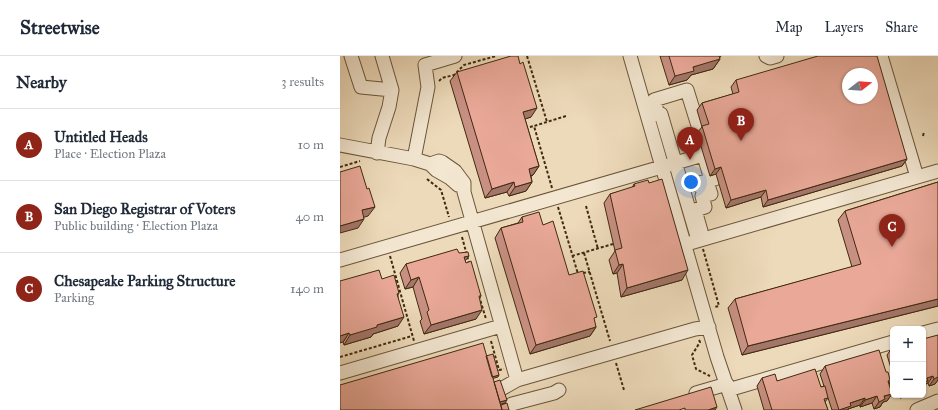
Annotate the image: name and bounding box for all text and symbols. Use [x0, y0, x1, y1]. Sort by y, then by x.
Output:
text: Streetwise [20, 16, 100, 39]
text: Map [775, 19, 803, 36]
text: Layers [825, 19, 863, 36]
text: Share [885, 19, 918, 36]
north arrow [842, 68, 878, 104]
text: Nearby [16, 72, 67, 93]
text: 3 results [281, 74, 324, 90]
pin: B [728, 108, 754, 141]
pin: A [677, 127, 703, 160]
text: Untitled Heads [54, 128, 148, 146]
text: A [25, 137, 33, 153]
text: 10 m [298, 137, 324, 153]
text: Place · Election Plaza [54, 146, 166, 162]
your location [681, 172, 701, 192]
text: San Diego Registrar of Voters [54, 200, 235, 218]
text: B [25, 209, 33, 225]
text: 40 m [295, 209, 324, 225]
pin: C [879, 214, 905, 247]
text: Public building · Election Plaza [54, 218, 218, 234]
text: Chesapeake Parking Structure [54, 272, 236, 290]
text: C [25, 281, 33, 297]
text: 140 m [290, 281, 324, 297]
text: Parking [54, 290, 94, 306]
map controls [890, 326, 926, 398]
button: + [890, 326, 926, 362]
button: − [890, 362, 926, 398]

